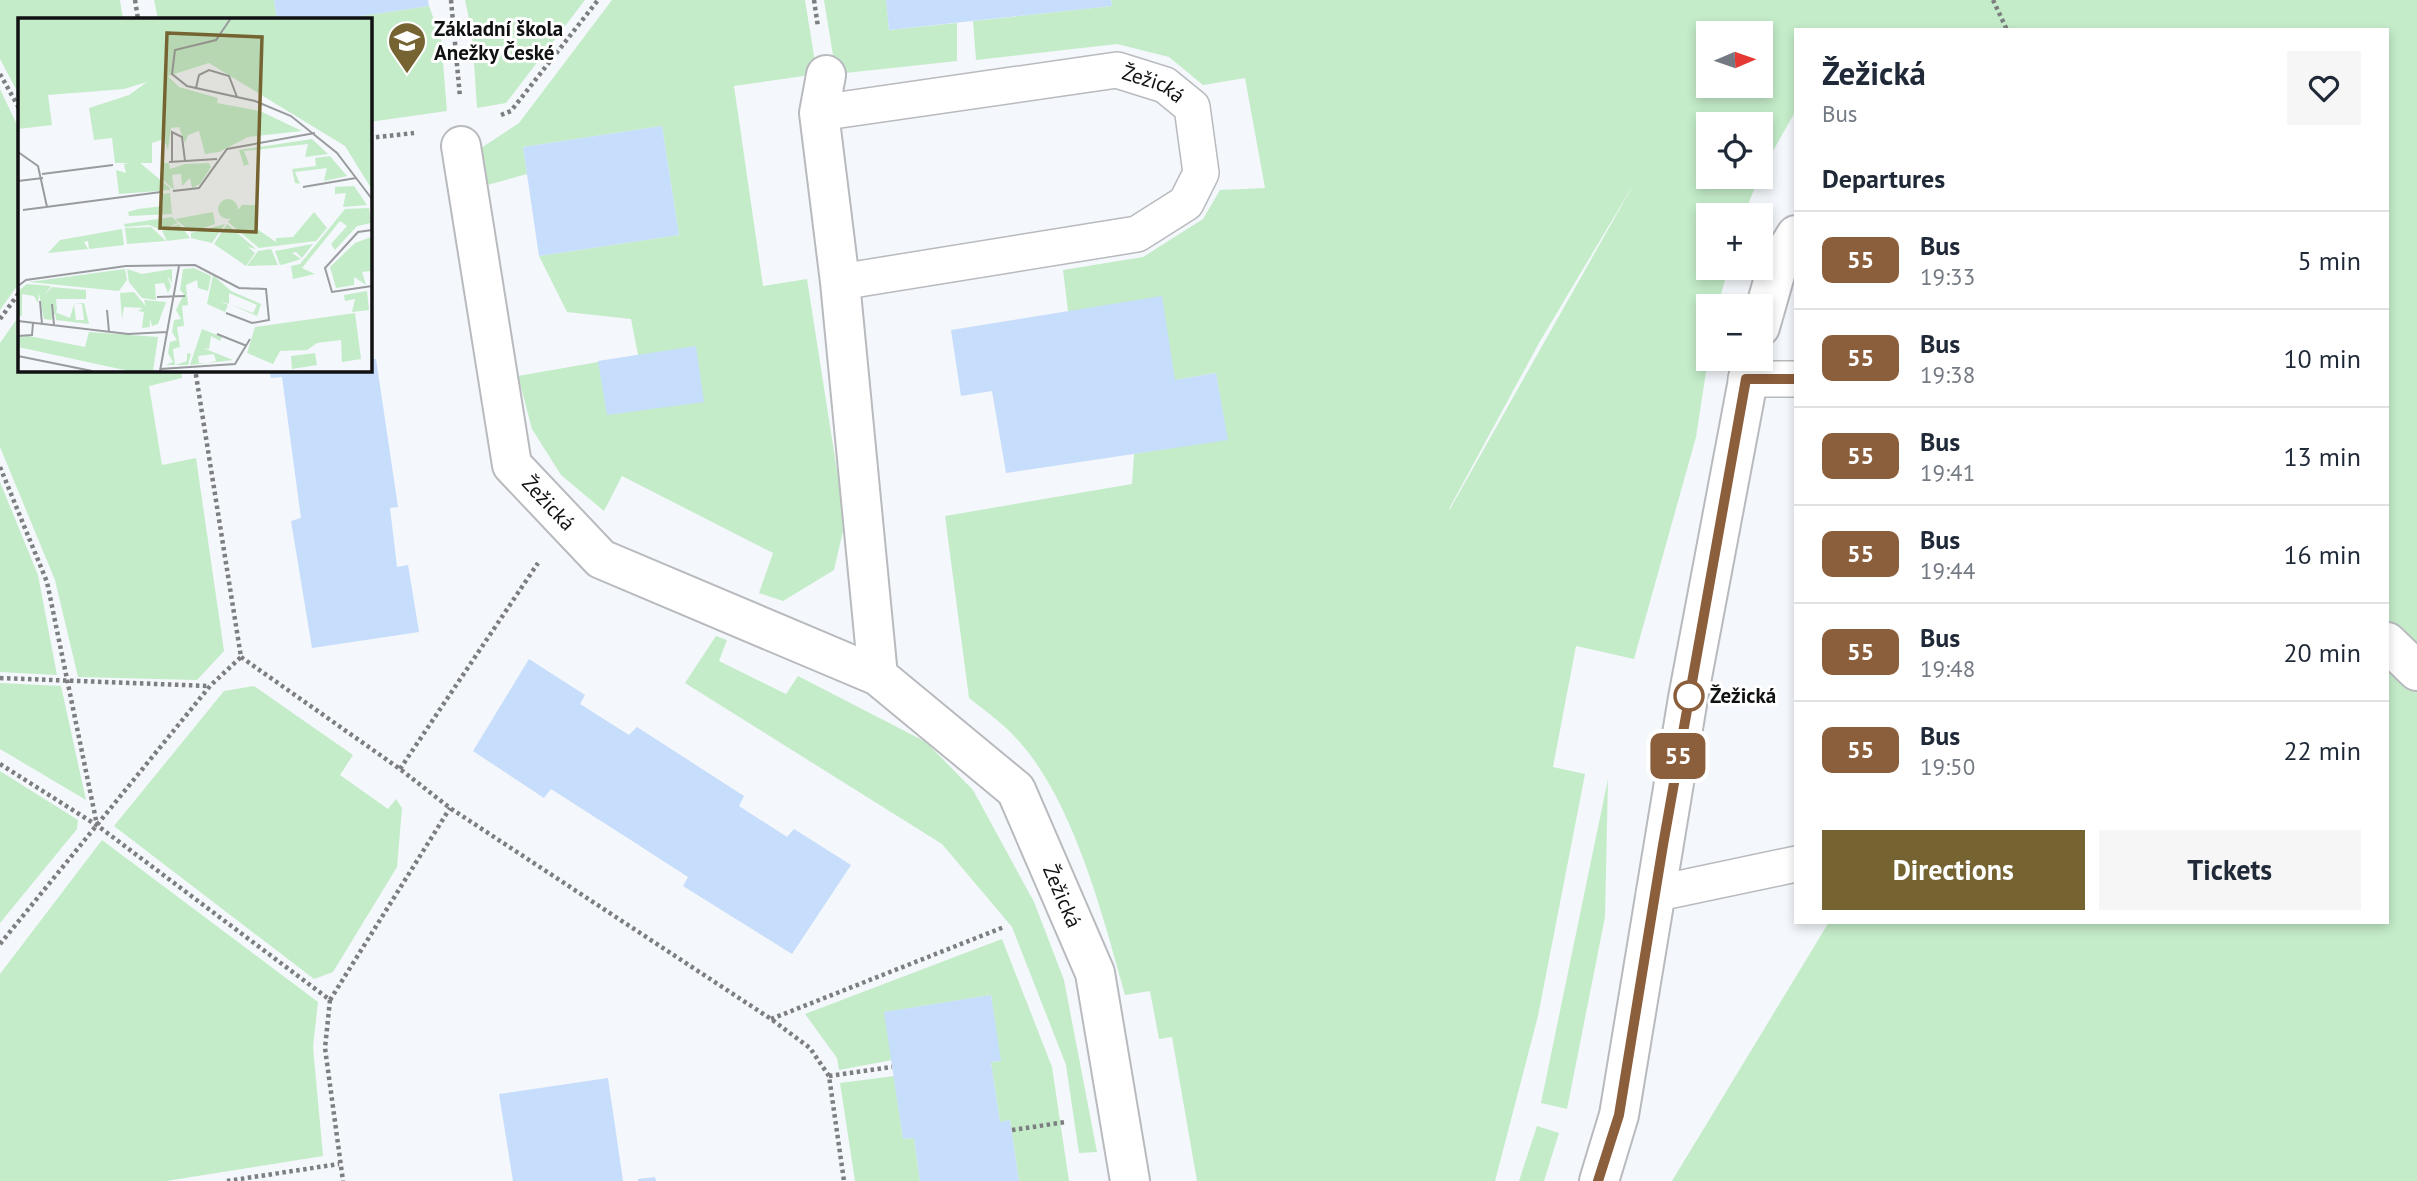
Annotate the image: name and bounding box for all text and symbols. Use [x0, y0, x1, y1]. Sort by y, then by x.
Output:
place label: Základní škola Anežky České [434, 15, 563, 66]
inset map [18, 18, 371, 371]
school or university icon: Základní škola Anežky České [386, 20, 428, 75]
north arrow [1696, 21, 1773, 98]
map controls [1696, 21, 1773, 371]
text: Žežická [1822, 51, 1926, 94]
button: heart [2287, 51, 2361, 125]
street label: Žežická [1119, 58, 1191, 109]
text: Bus [1822, 99, 1858, 128]
button: locate [1696, 112, 1773, 189]
text: Departures [1822, 162, 1945, 195]
button: + [1696, 203, 1773, 280]
text: Bus [1920, 229, 1960, 262]
text: 55 [1847, 244, 1874, 275]
text: 5 min [2298, 244, 2361, 277]
text: 19:33 [1920, 262, 1975, 291]
button: − [1696, 294, 1773, 371]
text: Bus [1920, 327, 1960, 360]
text: 55 [1847, 342, 1874, 373]
text: 10 min [2283, 342, 2361, 375]
text: 19:38 [1920, 360, 1975, 389]
text: Bus [1920, 425, 1960, 458]
text: 55 [1847, 440, 1874, 471]
text: 13 min [2283, 440, 2361, 473]
text: 19:41 [1920, 458, 1975, 487]
street label: Žežická [516, 470, 581, 536]
text: Bus [1920, 523, 1960, 556]
text: 55 [1847, 538, 1874, 569]
text: 16 min [2283, 538, 2361, 571]
text: 19:44 [1920, 556, 1975, 585]
text: Bus [1920, 621, 1960, 654]
text: 55 [1847, 636, 1874, 667]
text: 20 min [2283, 636, 2361, 669]
text: 19:48 [1920, 654, 1975, 683]
marker: Žežická [1674, 681, 1704, 711]
place label: Žežická [1710, 682, 1776, 709]
text: Bus [1920, 719, 1960, 752]
line badge: 55 [1646, 733, 1710, 779]
text: 55 [1847, 734, 1874, 765]
text: 22 min [2283, 734, 2361, 767]
text: 55 [1664, 740, 1692, 771]
text: 19:50 [1920, 752, 1975, 781]
button: Directions [1822, 830, 2085, 910]
button: Tickets [2099, 830, 2361, 910]
street label: Žežická [1037, 861, 1088, 932]

